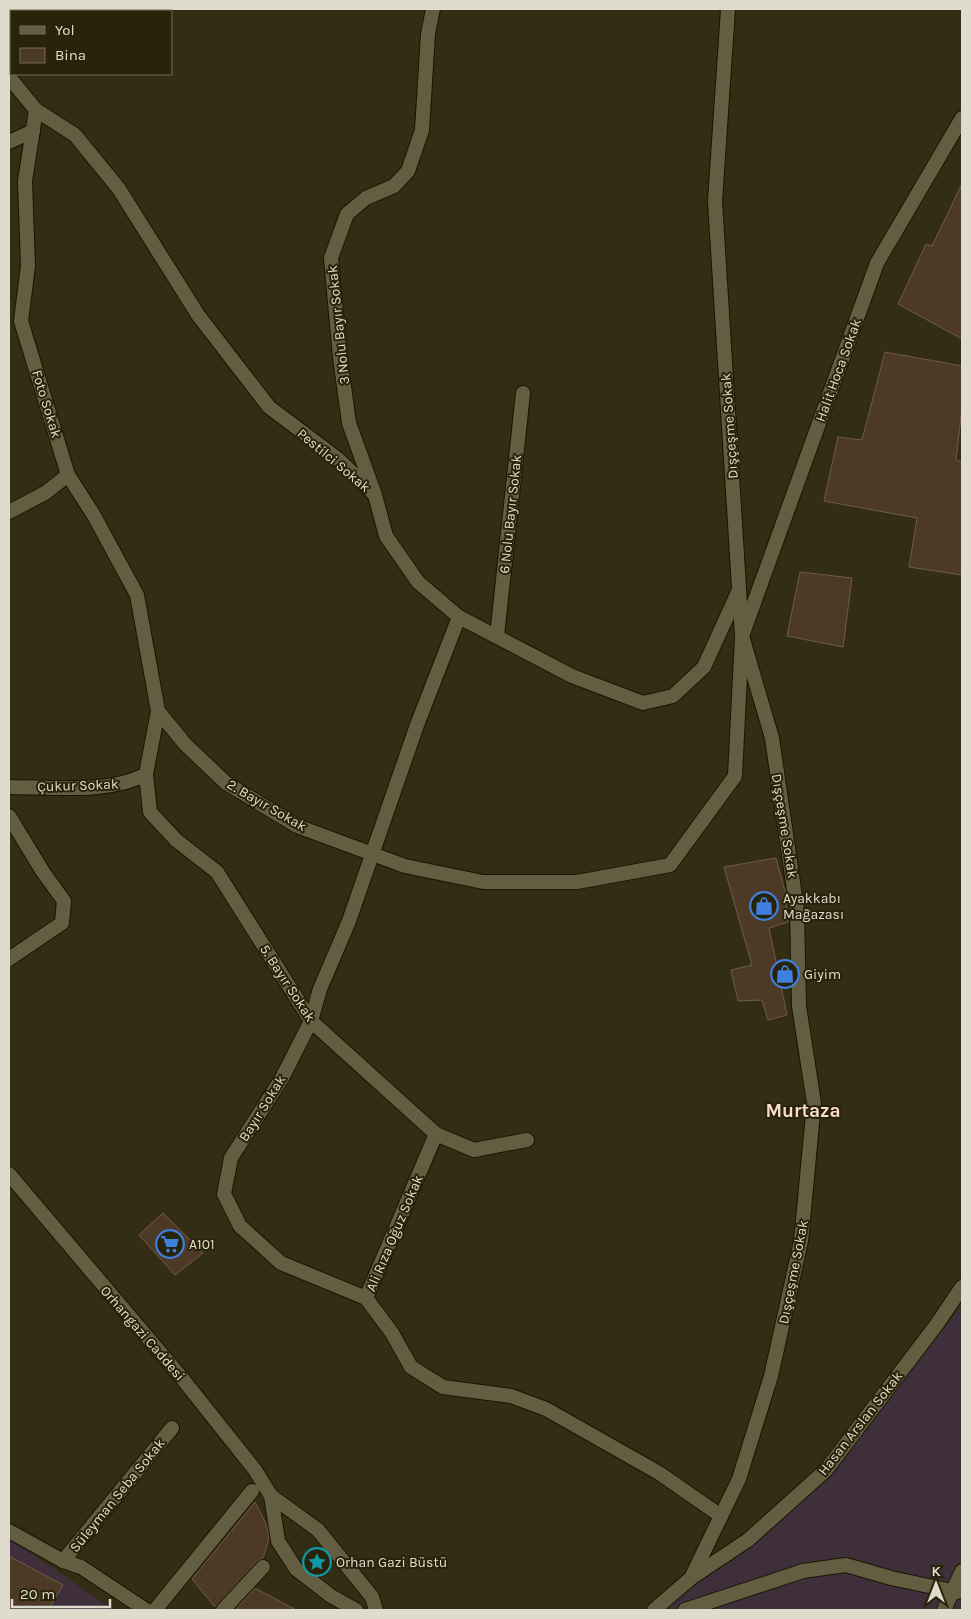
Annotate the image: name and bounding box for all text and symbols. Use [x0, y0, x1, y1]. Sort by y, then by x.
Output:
legend [10, 10, 172, 75]
text: Yol [55, 21, 75, 39]
text: Bina [55, 46, 86, 64]
street label: 3 Nolu Bayır Sokak [324, 264, 353, 385]
street label: Halit Hoca Sokak [812, 316, 865, 424]
street label: Foto Sokak [28, 368, 65, 440]
street label: Dışçeşme Sokak [717, 373, 742, 479]
street label: Pestilci Sokak [294, 425, 374, 496]
street label: 6 Nolu Bayır Sokak [496, 454, 525, 574]
street label: Dışçeşme Sokak [768, 773, 801, 880]
street label: Çukur Sokak [37, 776, 119, 795]
street label: 2. Bayır Sokak [224, 776, 310, 835]
place label: Ayakkabı Mağazası [783, 890, 844, 923]
shop icon: Ayakkabı Mağazası [749, 891, 779, 921]
street label: 5. Bayır Sokak [256, 941, 319, 1025]
shop icon: Giyim [770, 959, 800, 989]
place label: Giyim [804, 966, 841, 983]
street label: Bayır Sokak [235, 1072, 290, 1145]
district label: Murtaza [765, 1100, 841, 1122]
street label: Ali Rıza Oğuz Sokak [362, 1172, 427, 1294]
street label: Dışçeşme Sokak [775, 1218, 812, 1326]
supermarket icon: A101 [155, 1229, 185, 1259]
place label: A101 [189, 1236, 215, 1253]
street label: Orhangazi Caddesi [97, 1282, 188, 1384]
street label: Hasan Arslan Sokak [814, 1368, 906, 1479]
street label: Süleyman Seba Sokak [66, 1435, 169, 1556]
place icon: Orhan Gazi Büstü [302, 1547, 332, 1577]
place label: Orhan Gazi Büstü [336, 1554, 447, 1571]
north arrow [911, 1559, 961, 1609]
text: K [931, 1563, 941, 1580]
scale bar [12, 1576, 110, 1608]
text: 20 m [20, 1585, 55, 1603]

